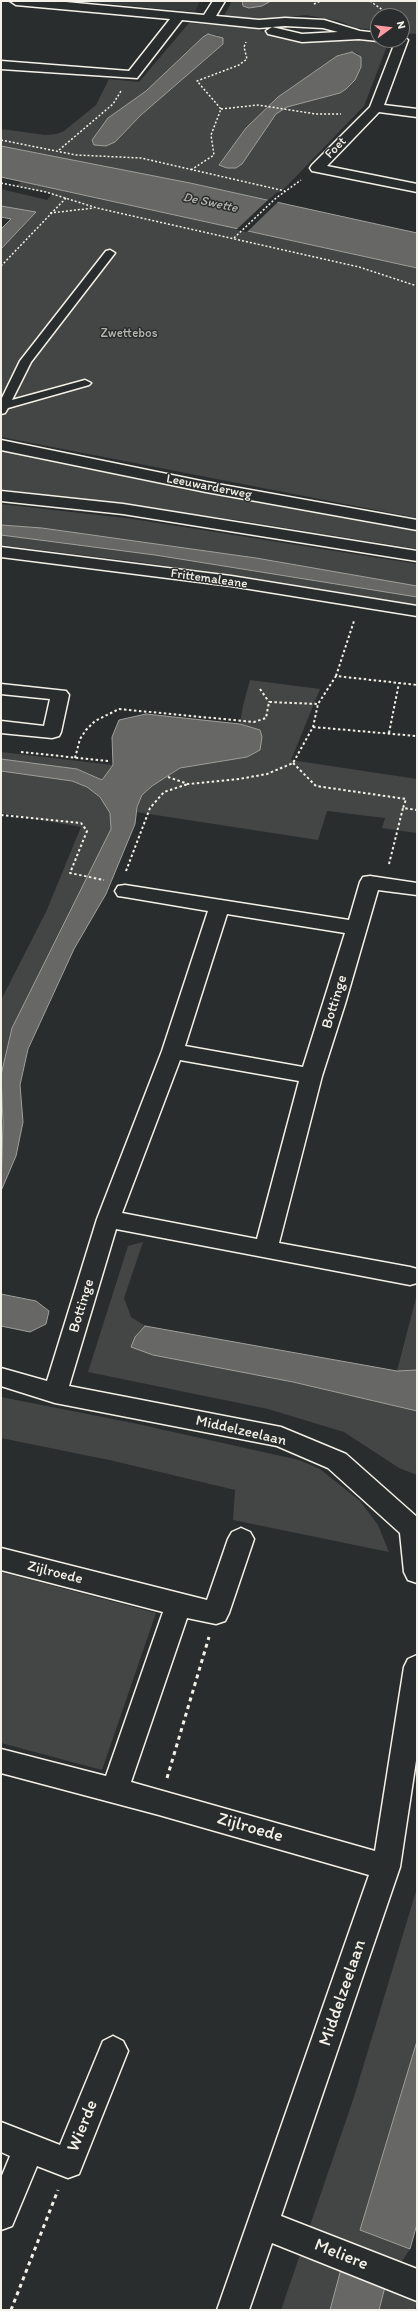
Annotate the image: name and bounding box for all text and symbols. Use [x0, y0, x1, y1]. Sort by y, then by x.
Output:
north arrow [370, 8, 410, 48]
text: N [394, 20, 408, 30]
street label: Foet [322, 134, 350, 162]
water label: De Swette [181, 190, 239, 216]
park label: Zwettebos [100, 326, 158, 342]
street label: Leeuwarderweg [165, 471, 253, 503]
street label: Frittemaleane [170, 566, 248, 592]
street label: Bottinge [318, 973, 352, 1031]
street label: Bottinge [65, 1277, 99, 1335]
street label: Middelzeelaan [194, 1412, 288, 1450]
street label: Zijlroede [25, 1557, 85, 1589]
street label: Zijlroede [214, 1808, 286, 1848]
street label: Middelzeelaan [315, 1937, 371, 2049]
street label: Wierde [63, 2097, 103, 2155]
street label: Meliere [311, 2234, 371, 2276]

